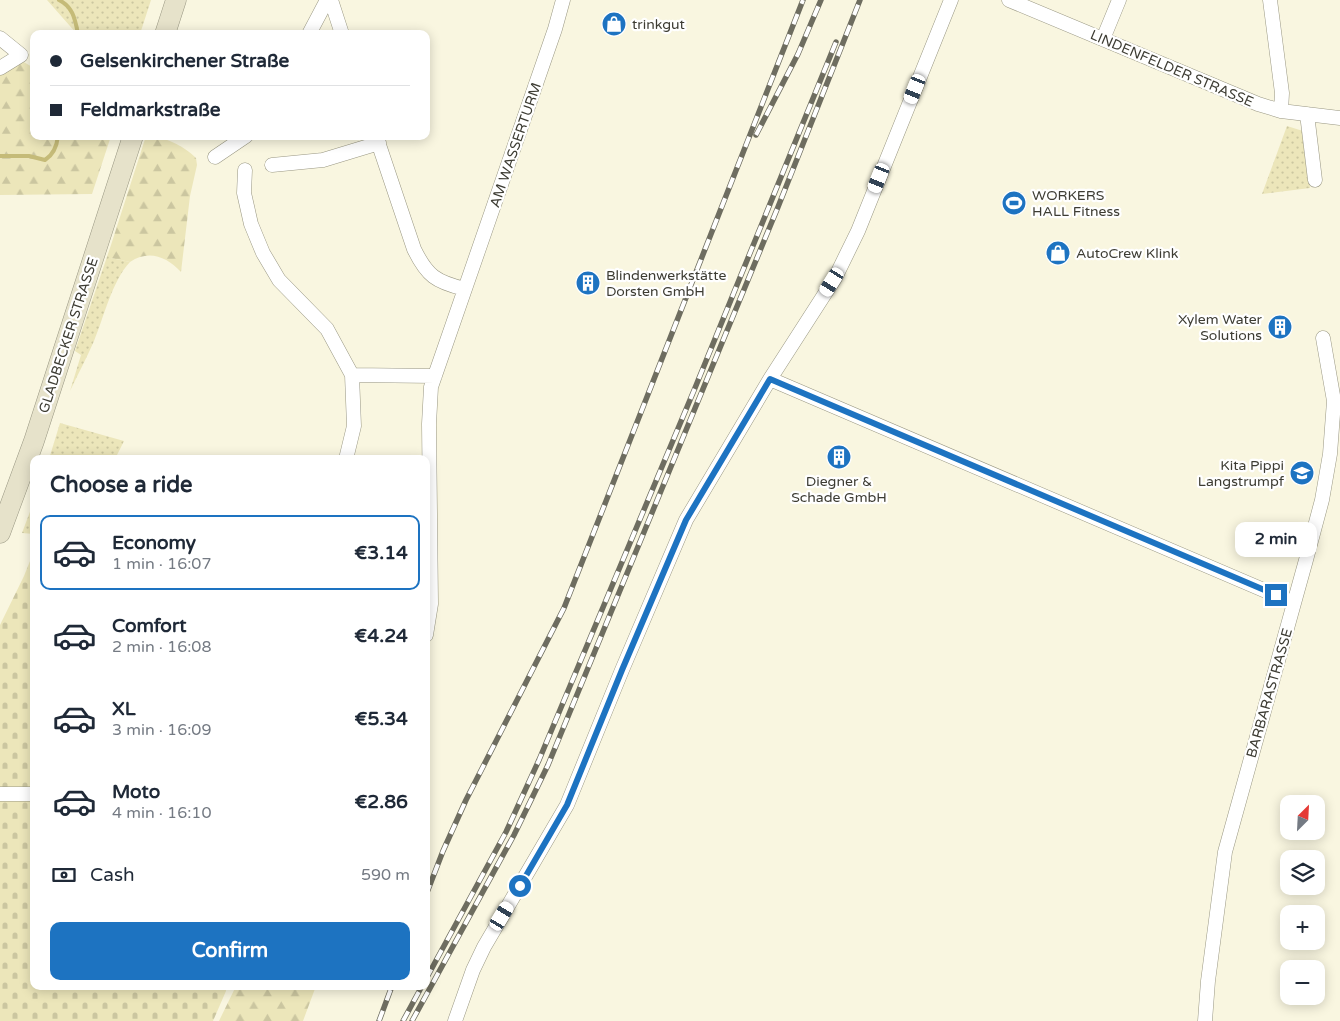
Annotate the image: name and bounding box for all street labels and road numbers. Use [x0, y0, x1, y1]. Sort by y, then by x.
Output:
street label: LINDENFELDER STRASSE [1088, 26, 1256, 111]
street label: AM WASSERTURM [486, 80, 545, 210]
street label: GLADBECKER STRASSE [35, 255, 102, 415]
street label: BARBARASTRASSE [1243, 626, 1296, 760]

